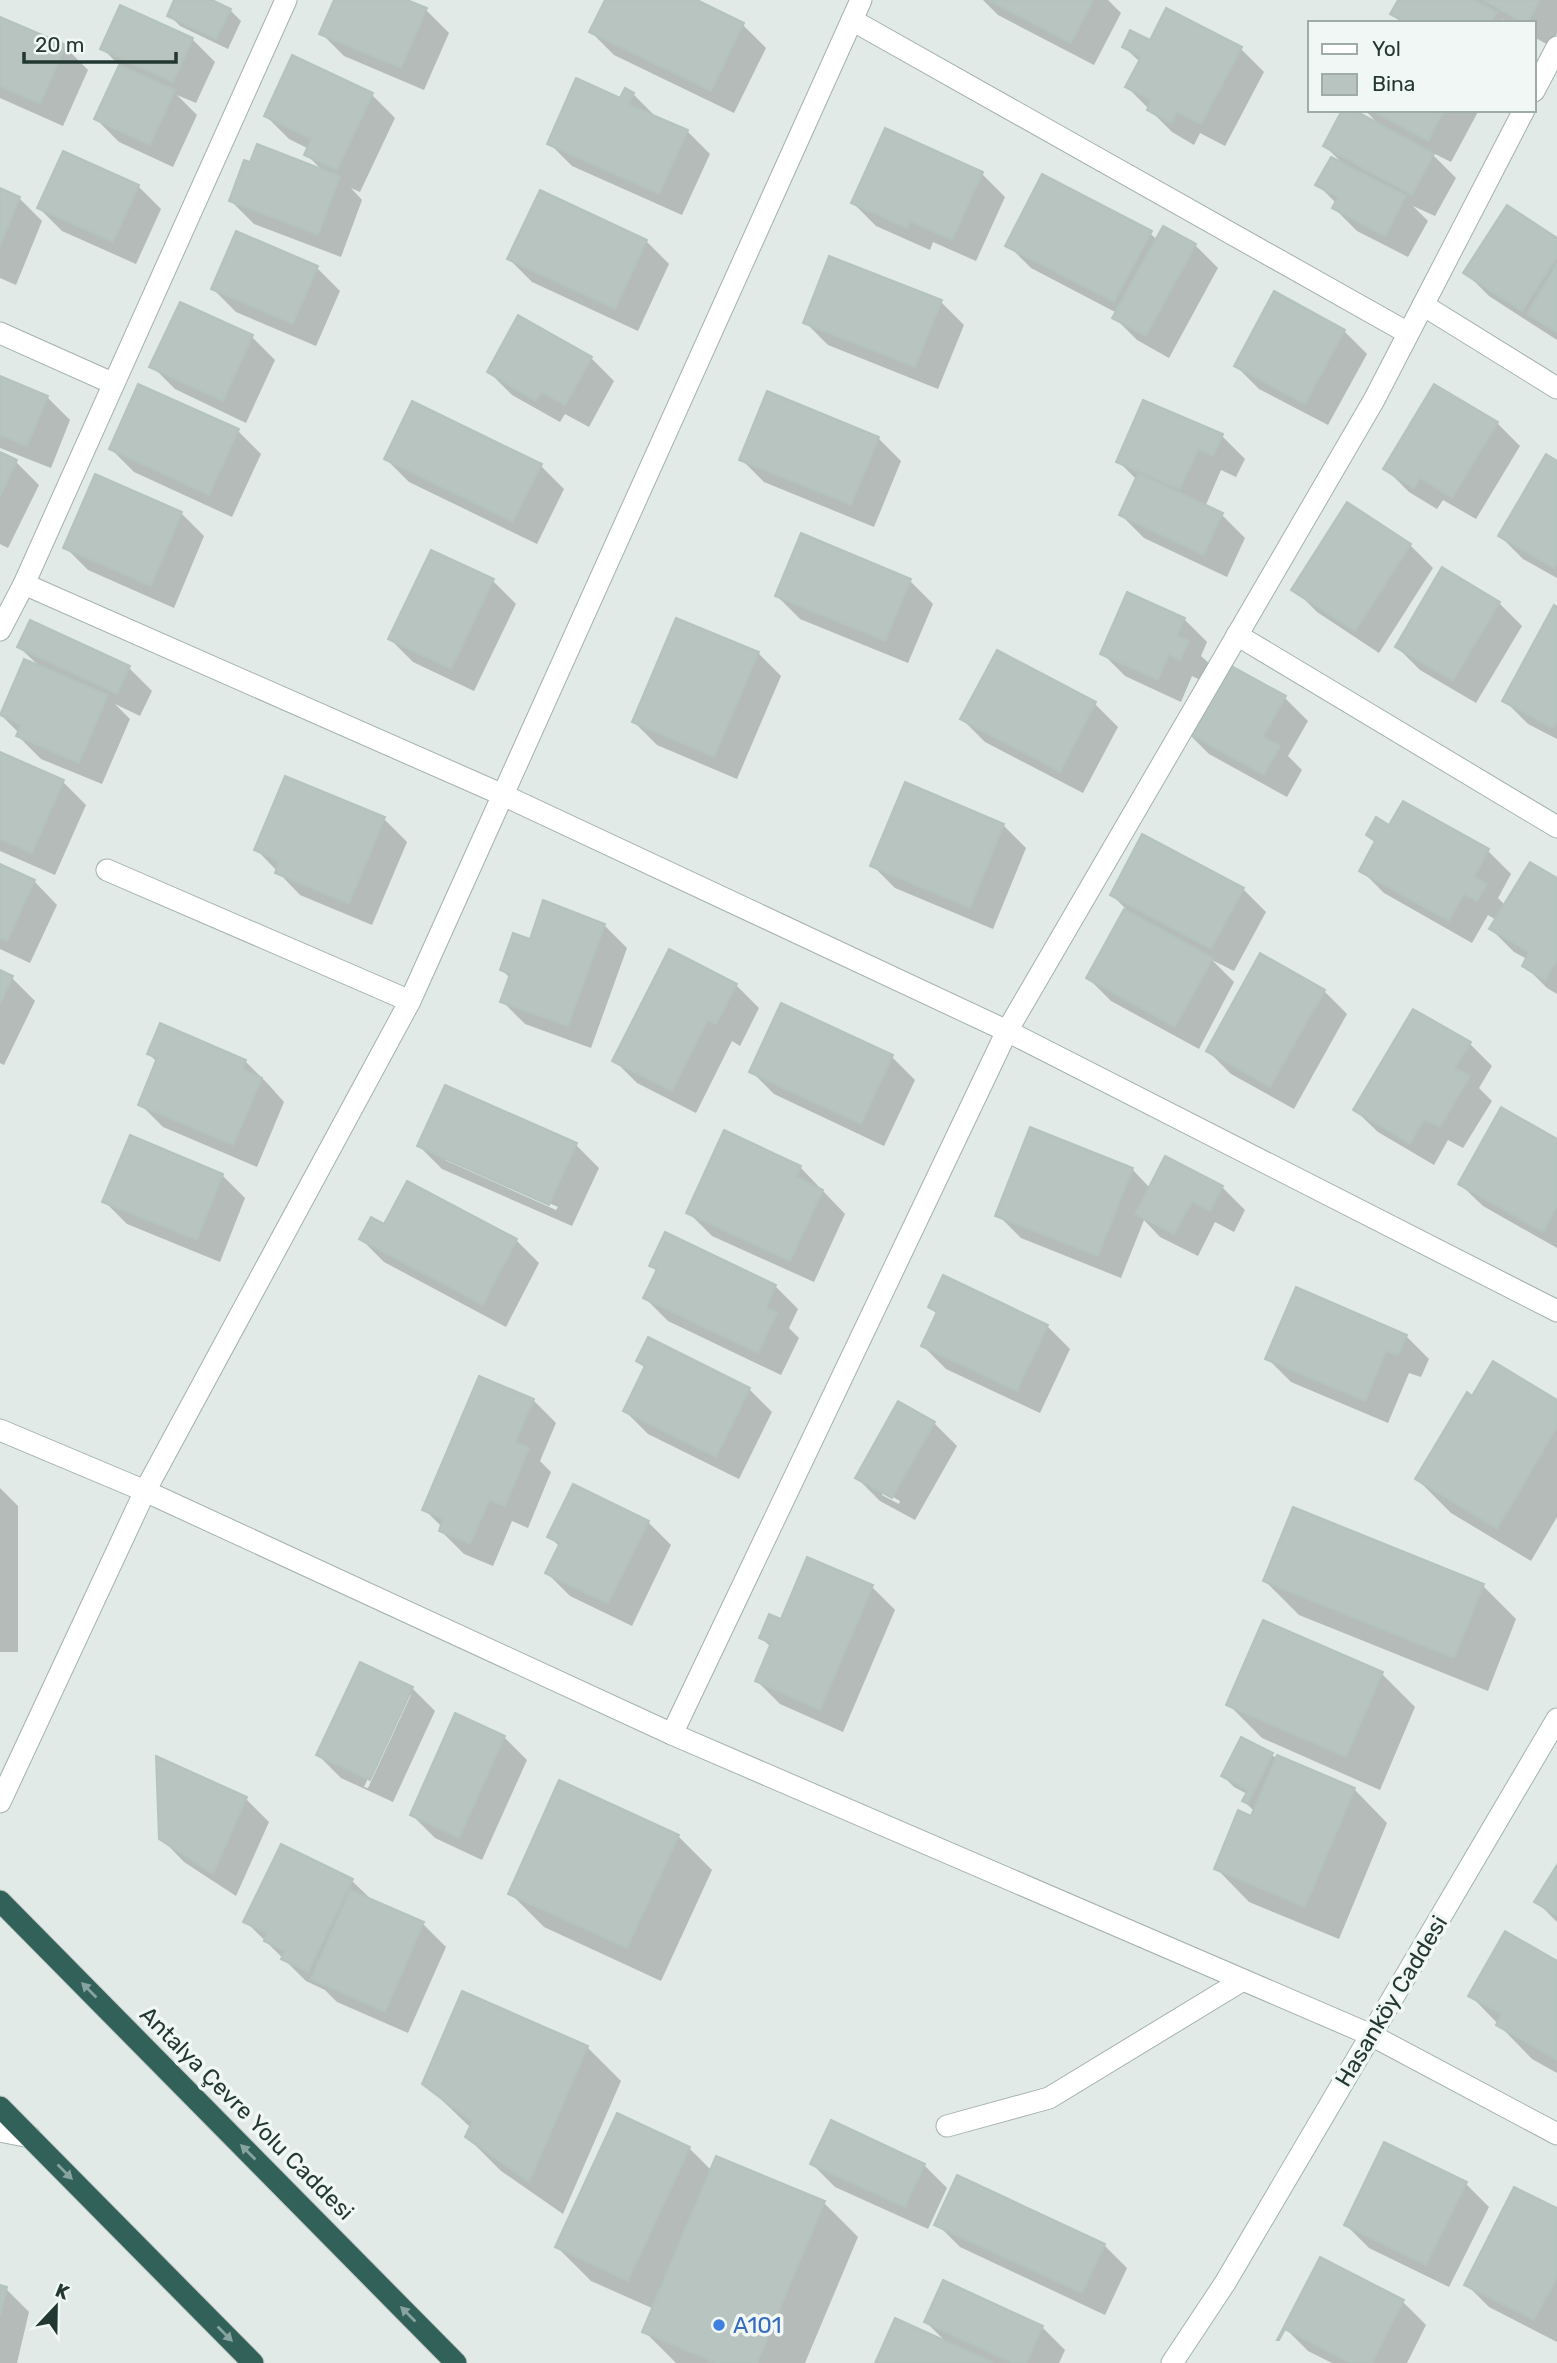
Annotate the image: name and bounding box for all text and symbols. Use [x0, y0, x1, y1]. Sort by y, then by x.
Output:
scale bar [24, 21, 177, 65]
legend [1308, 21, 1536, 112]
text: 20 m [35, 32, 84, 57]
text: Yol [1372, 36, 1401, 61]
text: Bina [1372, 71, 1415, 96]
street label: Hasanköy Caddesi [1329, 1910, 1453, 2092]
one-way arrow [80, 1982, 97, 1999]
street label: Antalya Çevre Yolu Caddesi [134, 2000, 360, 2226]
one-way arrow [240, 2144, 257, 2161]
one-way arrow [57, 2164, 74, 2181]
north arrow [21, 2272, 91, 2342]
text: K [52, 2279, 73, 2305]
one-way arrow [400, 2306, 417, 2323]
place label: A101 [733, 2311, 782, 2339]
marker: A101 [711, 2317, 727, 2333]
one-way arrow [216, 2326, 233, 2342]

